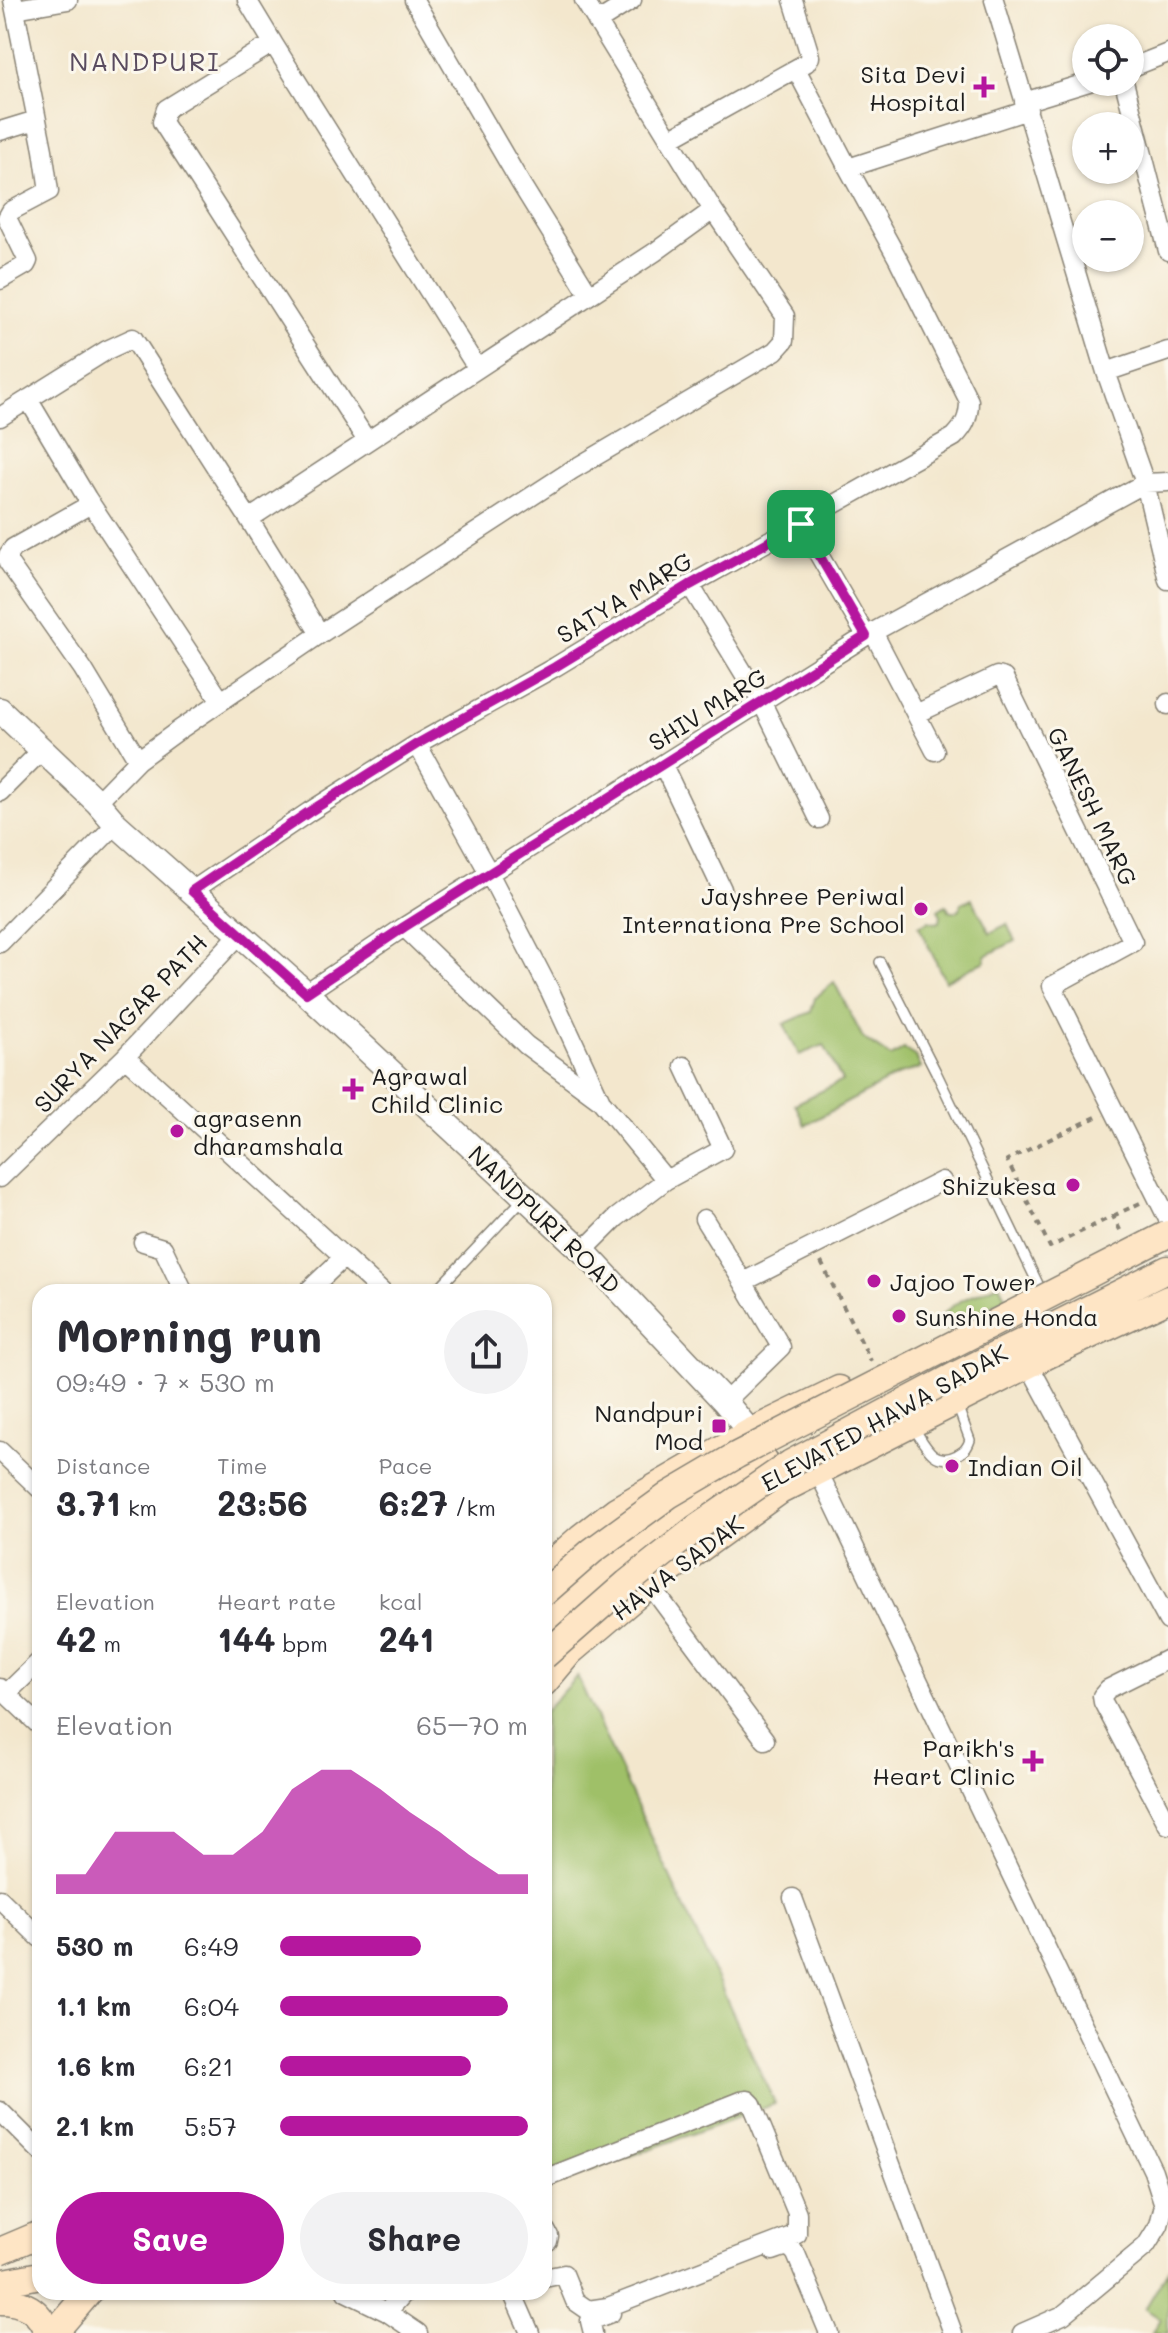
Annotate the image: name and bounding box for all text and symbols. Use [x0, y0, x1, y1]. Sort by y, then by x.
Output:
map controls [1072, 24, 1144, 272]
button: locate [1072, 24, 1144, 96]
district label: NANDPURI [69, 44, 221, 78]
place label: Sita Devi Hospital [861, 58, 966, 117]
marker: Sita Devi Hospital [973, 76, 995, 98]
button: + [1072, 112, 1144, 184]
button: − [1072, 200, 1144, 272]
pin [767, 490, 835, 558]
icon: arrive [779, 502, 823, 546]
street label: SATYA MARG [551, 544, 697, 650]
street label: SHIV MARG [642, 661, 772, 757]
street label: GANESH MARG [1041, 721, 1145, 891]
place label: Jayshree Periwal Internationa Pre School [623, 880, 905, 939]
marker: Jayshree Periwal Internationa Pre School [912, 900, 930, 918]
street label: SURYA NAGAR PATH [27, 927, 213, 1119]
place label: Agrawal Child Clinic [371, 1060, 503, 1119]
marker: Agrawal Child Clinic [342, 1078, 364, 1100]
place label: agrasenn dharamshala [193, 1102, 344, 1161]
marker: agrasenn dharamshala [168, 1122, 186, 1140]
street label: NANDPURI ROAD [462, 1138, 628, 1300]
place label: Shizukesa [942, 1170, 1057, 1201]
marker: Shizukesa [1064, 1176, 1082, 1194]
place label: Jajoo Tower [890, 1266, 1035, 1297]
marker: Jajoo Tower [865, 1272, 883, 1290]
place label: Sunshine Honda [915, 1301, 1098, 1332]
text: Morning run [56, 1306, 322, 1363]
marker: Sunshine Honda [890, 1307, 908, 1325]
button: share [444, 1310, 528, 1394]
street label: ELEVATED HAWA SADAK [755, 1336, 1013, 1498]
text: 09:49 · 7 × 530 m [56, 1365, 275, 1399]
place label: Nandpuri Mod [594, 1397, 703, 1456]
marker: Nandpuri Mod [710, 1417, 728, 1435]
text: Distance [56, 1451, 151, 1480]
text: Time [217, 1451, 267, 1480]
text: Pace [379, 1451, 432, 1480]
place label: Indian Oil [968, 1451, 1083, 1482]
marker: Indian Oil [943, 1457, 961, 1475]
text: 3.71 [56, 1480, 121, 1525]
text: 23:56 [217, 1480, 308, 1525]
text: 6:27 [379, 1480, 448, 1525]
text: km [121, 1493, 157, 1522]
text: /km [448, 1493, 496, 1522]
street label: HAWA SADAK [605, 1507, 749, 1627]
text: Elevation [56, 1587, 155, 1616]
text: Heart rate [217, 1587, 336, 1616]
text: kcal [379, 1587, 423, 1616]
text: 42 [56, 1616, 97, 1661]
text: 144 [217, 1616, 276, 1661]
text: 241 [379, 1616, 434, 1661]
text: m [97, 1629, 121, 1658]
text: bpm [276, 1629, 328, 1658]
text: Elevation [56, 1708, 173, 1742]
text: 65–70 m [416, 1708, 528, 1742]
place label: Parikh's Heart Clinic [873, 1732, 1015, 1791]
marker: Parikh's Heart Clinic [1022, 1750, 1044, 1772]
text: 530 m [56, 1929, 134, 1963]
text: 6:49 [184, 1929, 238, 1963]
text: 1.1 km [56, 1989, 131, 2023]
text: 6:04 [184, 1989, 239, 2023]
text: 1.6 km [56, 2049, 135, 2083]
text: 6:21 [184, 2049, 234, 2083]
text: 2.1 km [56, 2109, 134, 2143]
text: 5:57 [184, 2109, 237, 2143]
button: Save [56, 2192, 284, 2284]
button: Share [300, 2192, 528, 2284]

